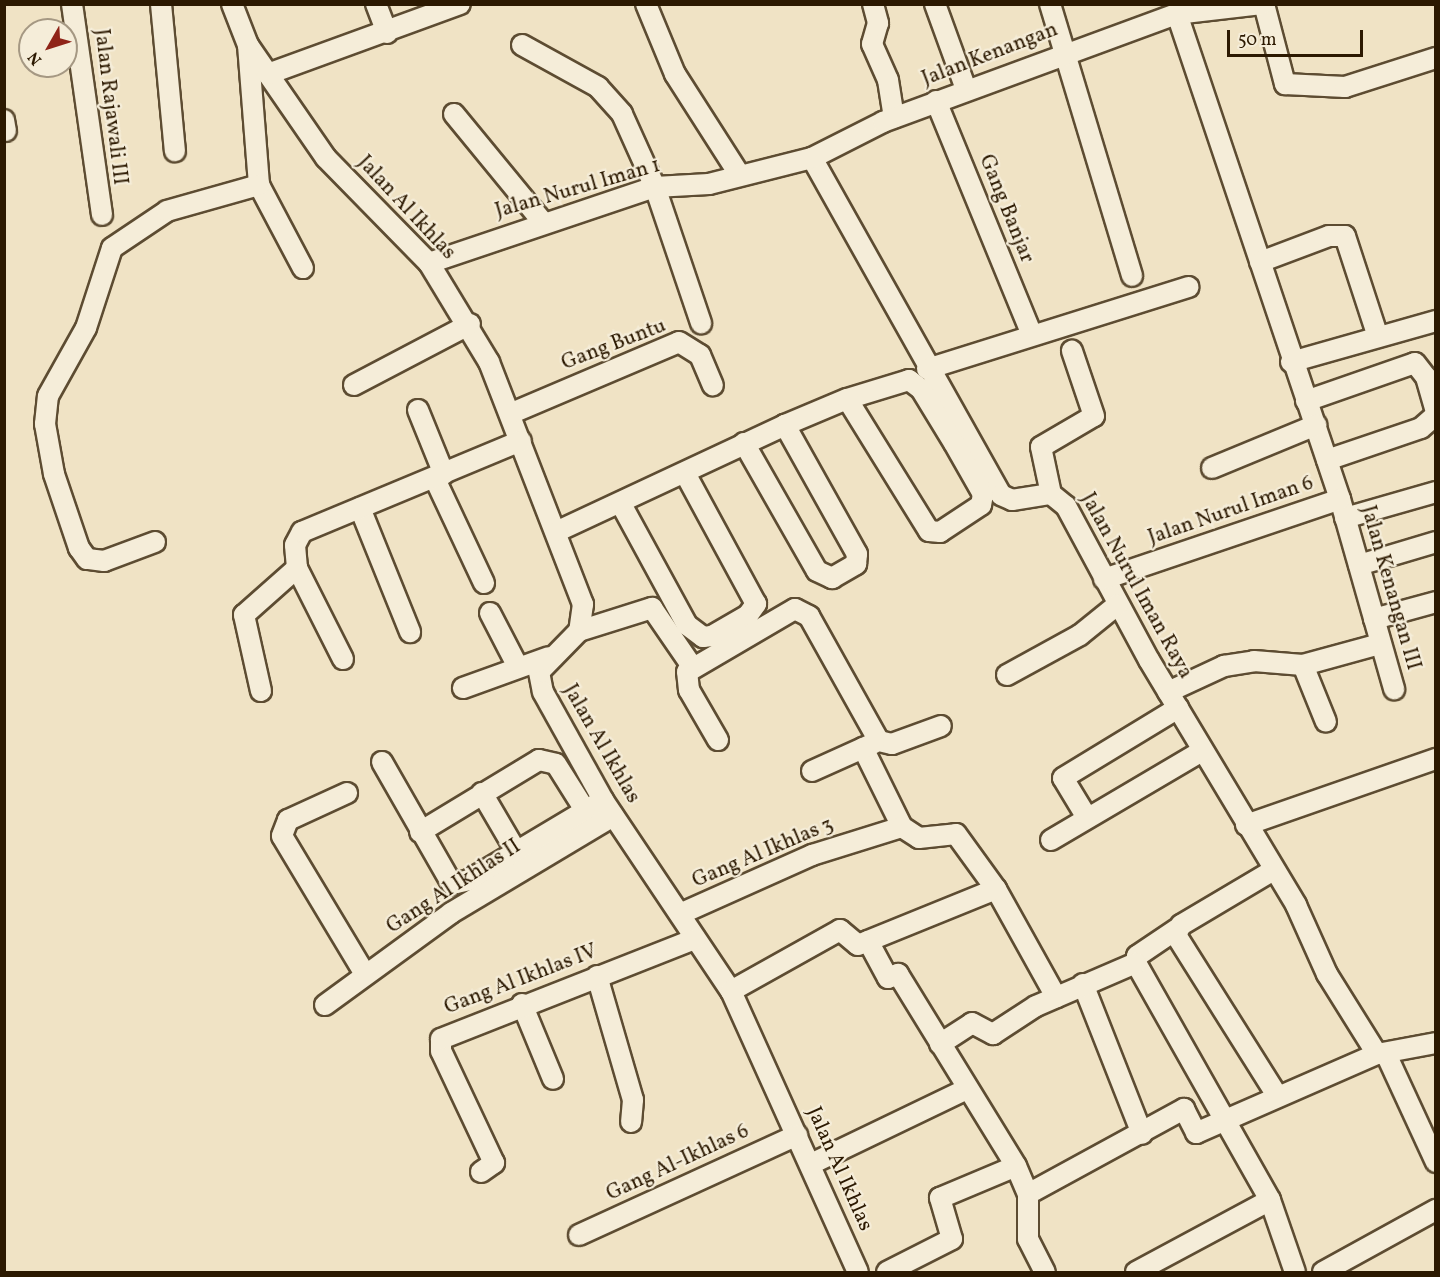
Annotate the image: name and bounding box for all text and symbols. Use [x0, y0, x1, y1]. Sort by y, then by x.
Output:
north arrow [18, 18, 78, 78]
street label: Jalan Kenangan [919, 18, 1061, 92]
scale bar [1230, 18, 1366, 56]
street label: Jalan Rajawali III [88, 27, 132, 187]
text: 50 m [1238, 28, 1277, 53]
text: N [23, 47, 48, 70]
street label: Jalan Al Ikhlas [351, 151, 461, 265]
street label: Gang Banjar [973, 151, 1039, 267]
street label: Jalan Nurul Iman 1 [492, 153, 664, 225]
street label: Gang Buntu [558, 314, 670, 376]
street label: Jalan Nurul Iman 6 [1145, 471, 1317, 551]
street label: Jalan Nurul Iman Raya [1074, 489, 1198, 683]
street label: Jalan Kenangan III [1354, 503, 1426, 673]
street label: Jalan Al Ikhlas [557, 680, 645, 808]
street label: Gang Al Ikhlas 3 [689, 812, 837, 894]
street label: Gang Al Ikhlas II [382, 834, 526, 940]
street label: Gang Al Ikhlas IV [441, 939, 601, 1021]
street label: Jalan Al Ikhlas [800, 1103, 878, 1235]
street label: Gang Al-Ikhlas 6 [603, 1119, 753, 1207]

